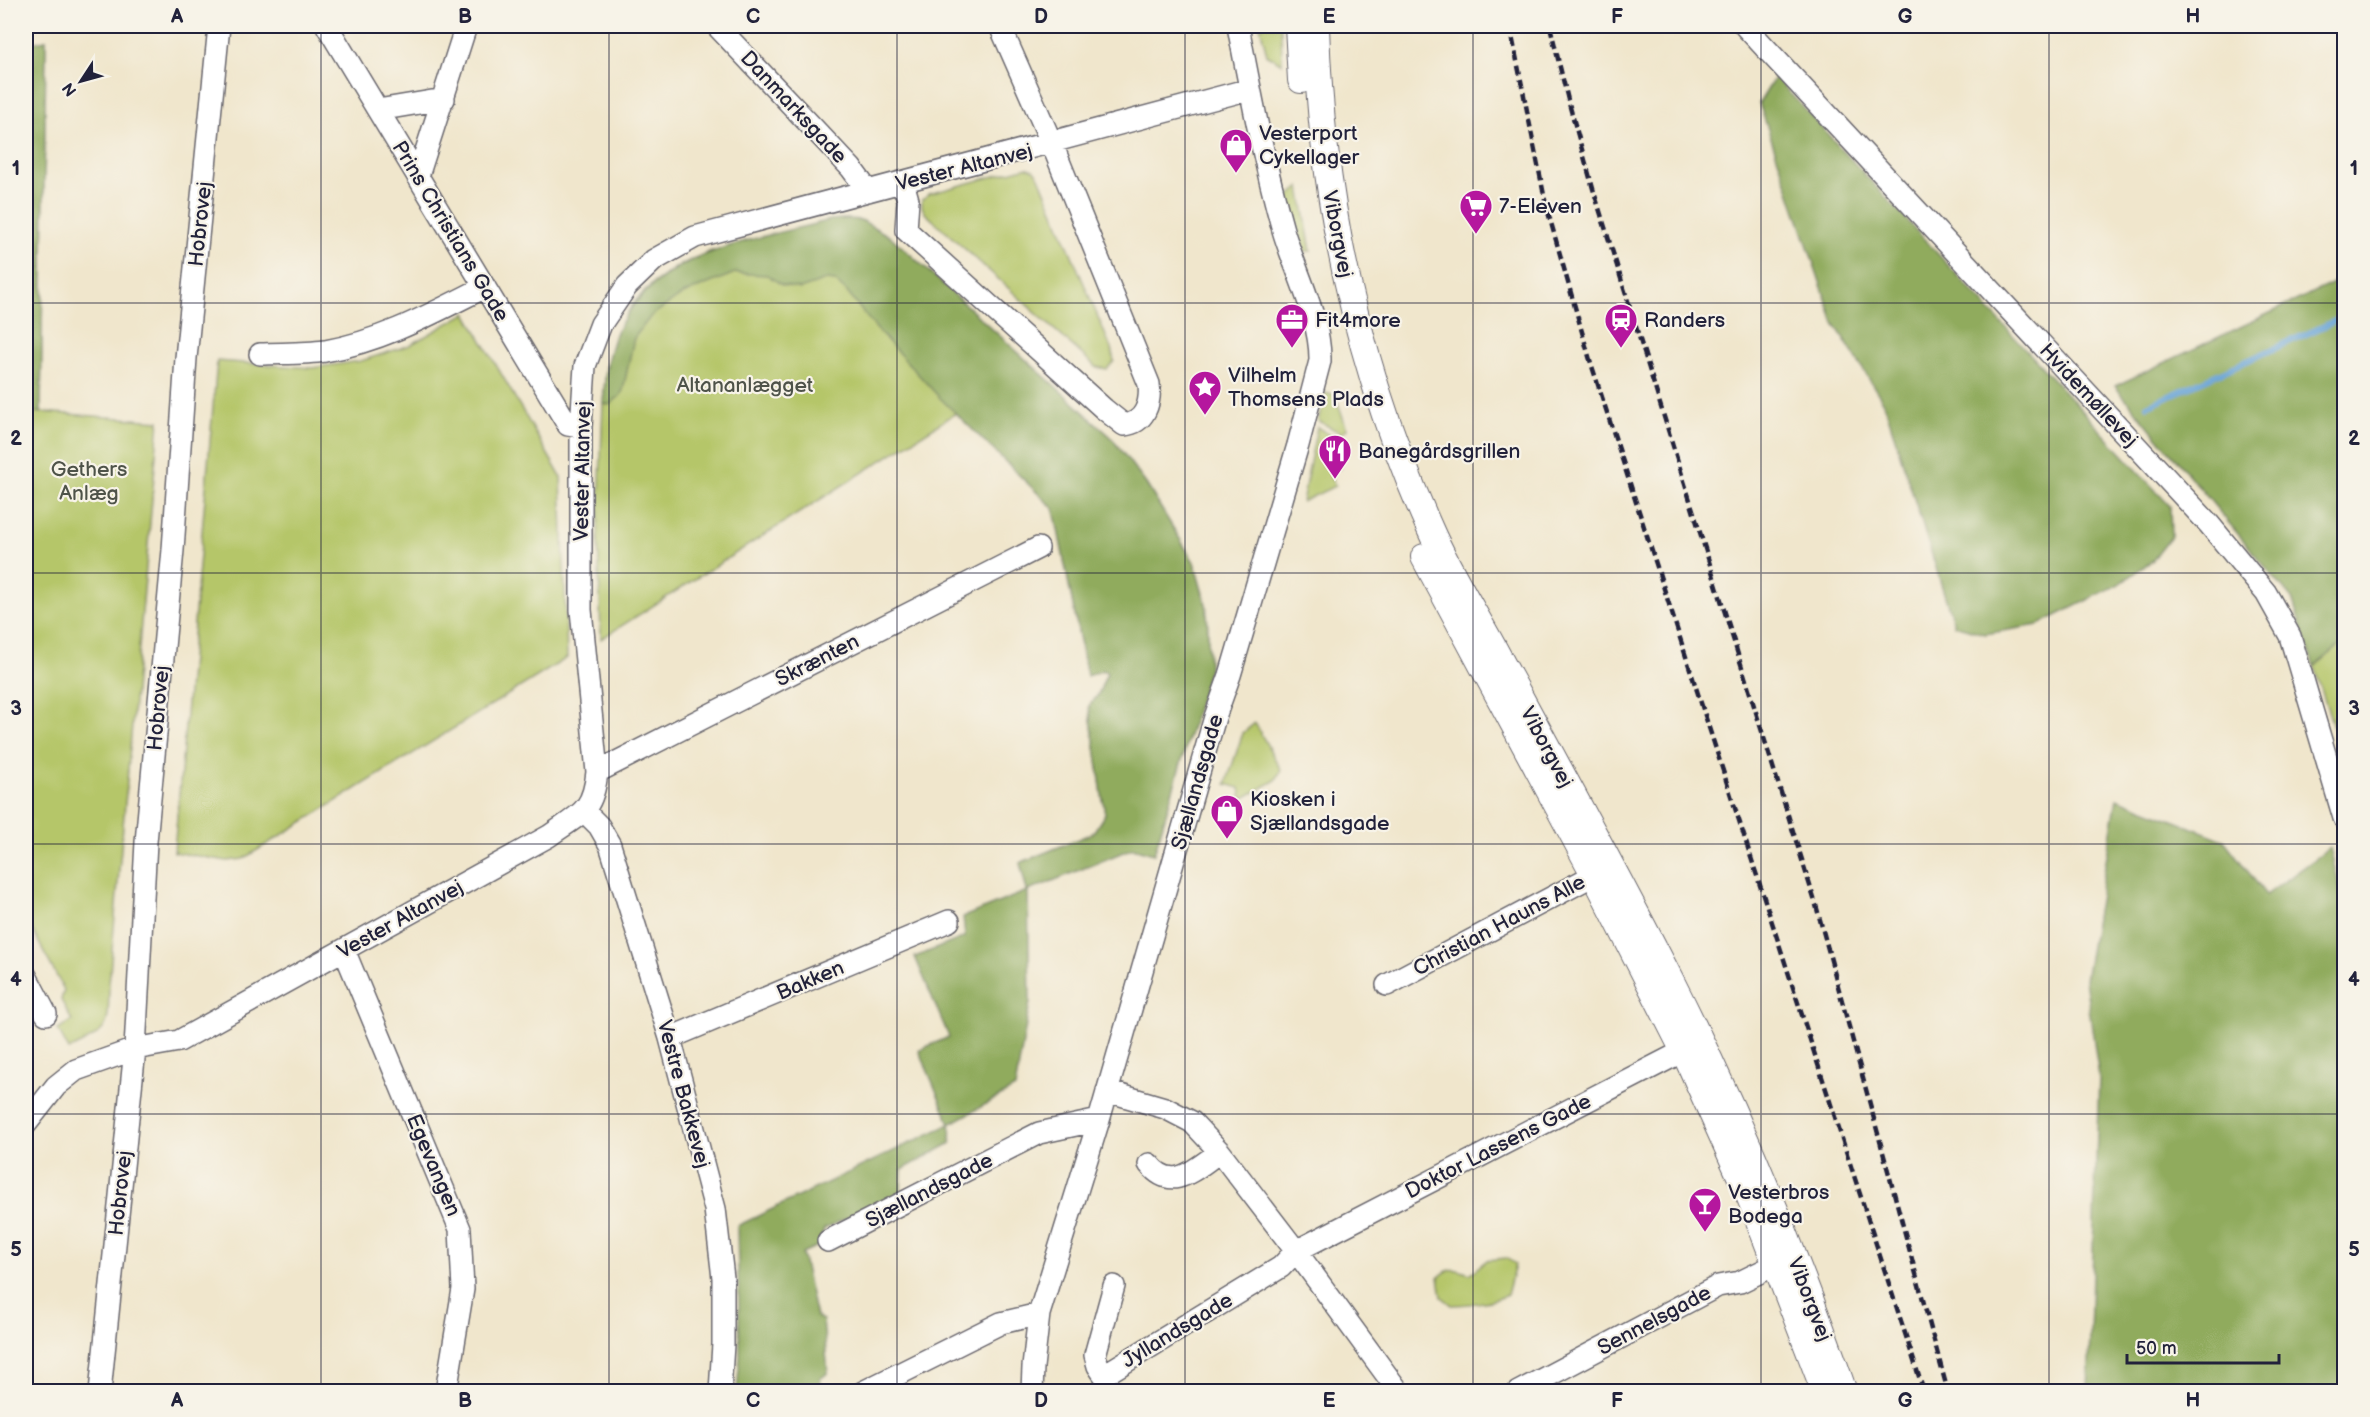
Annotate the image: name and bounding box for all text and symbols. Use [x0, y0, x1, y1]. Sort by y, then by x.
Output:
text: A [170, 5, 184, 29]
text: B [458, 5, 472, 29]
text: C [746, 5, 760, 29]
text: D [1034, 5, 1048, 29]
text: E [1323, 5, 1336, 29]
text: F [1611, 5, 1623, 29]
text: G [1898, 5, 1913, 29]
text: H [2186, 5, 2200, 29]
street label: Danmarksgade [735, 46, 852, 169]
north arrow [51, 51, 111, 111]
text: N [59, 78, 81, 99]
place label: Vesterport Cykellager [1259, 121, 1360, 170]
shop icon: Vesterport Cykellager [1218, 127, 1254, 174]
street label: Prins Christians Gade [387, 136, 514, 326]
street label: Vester Altanvej [893, 138, 1035, 197]
text: 1 [12, 157, 20, 181]
text: 1 [2350, 157, 2358, 181]
street label: Hobrovej [184, 180, 217, 268]
street label: Viborgvej [1317, 188, 1358, 280]
supermarket icon: 7-Eleven [1458, 188, 1494, 235]
place label: 7-Eleven [1499, 194, 1582, 219]
office icon: Fit4more [1274, 302, 1310, 349]
station icon: Randers [1603, 302, 1639, 349]
place label: Fit4more [1315, 308, 1401, 333]
place label: Randers [1644, 308, 1725, 333]
street label: Hvidemøllevej [2034, 338, 2143, 452]
place label: Vilhelm Thomsens Plads [1228, 363, 1384, 412]
place icon: Vilhelm Thomsens Plads [1187, 369, 1223, 416]
park label: Altananlægget [677, 373, 814, 398]
street label: Vester Altanvej [569, 401, 596, 541]
text: 2 [10, 427, 22, 451]
text: 2 [2348, 427, 2360, 451]
restaurant icon: Banegårdsgrillen [1317, 433, 1353, 480]
place label: Banegårdsgrillen [1358, 439, 1520, 464]
park label: Gethers Anlæg [51, 457, 127, 506]
street label: Skrænten [771, 629, 863, 692]
street label: Hobrovej [142, 664, 175, 752]
text: 3 [10, 697, 22, 721]
text: 3 [2348, 697, 2360, 721]
street label: Viborgvej [1515, 702, 1578, 792]
street label: Sjællandsgade [1166, 712, 1229, 853]
place label: Kiosken i Sjællandsgade [1250, 787, 1390, 836]
shop icon: Kiosken i Sjællandsgade [1209, 793, 1245, 840]
street label: Christian Hauns Alle [1409, 869, 1590, 981]
street label: Vester Altanvej [333, 875, 468, 964]
street label: Bakken [773, 955, 848, 1006]
text: 4 [10, 968, 22, 992]
text: 4 [2348, 968, 2360, 992]
street label: Vestre Bakkevej [652, 1017, 715, 1171]
street label: Doktor Lassens Gade [1401, 1089, 1595, 1204]
street label: Egevangen [401, 1110, 466, 1220]
street label: Sjællandsgade [861, 1148, 997, 1233]
street label: Hobrovej [104, 1149, 137, 1237]
place label: Vesterbros Bodega [1728, 1180, 1829, 1229]
bar icon: Vesterbros Bodega [1687, 1186, 1723, 1233]
text: 5 [10, 1238, 22, 1262]
text: 5 [2348, 1238, 2360, 1262]
street label: Viborgvej [1782, 1254, 1837, 1345]
street label: Sennelsgade [1593, 1280, 1715, 1361]
street label: Jyllandsgade [1117, 1288, 1237, 1373]
scale bar [2127, 1327, 2278, 1365]
text: 50 m [2136, 1338, 2177, 1359]
text: A [170, 1389, 184, 1413]
text: B [458, 1389, 472, 1413]
text: C [746, 1389, 760, 1413]
text: D [1034, 1389, 1048, 1413]
text: E [1323, 1389, 1336, 1413]
text: F [1611, 1389, 1623, 1413]
text: G [1898, 1389, 1913, 1413]
text: H [2186, 1389, 2200, 1413]

